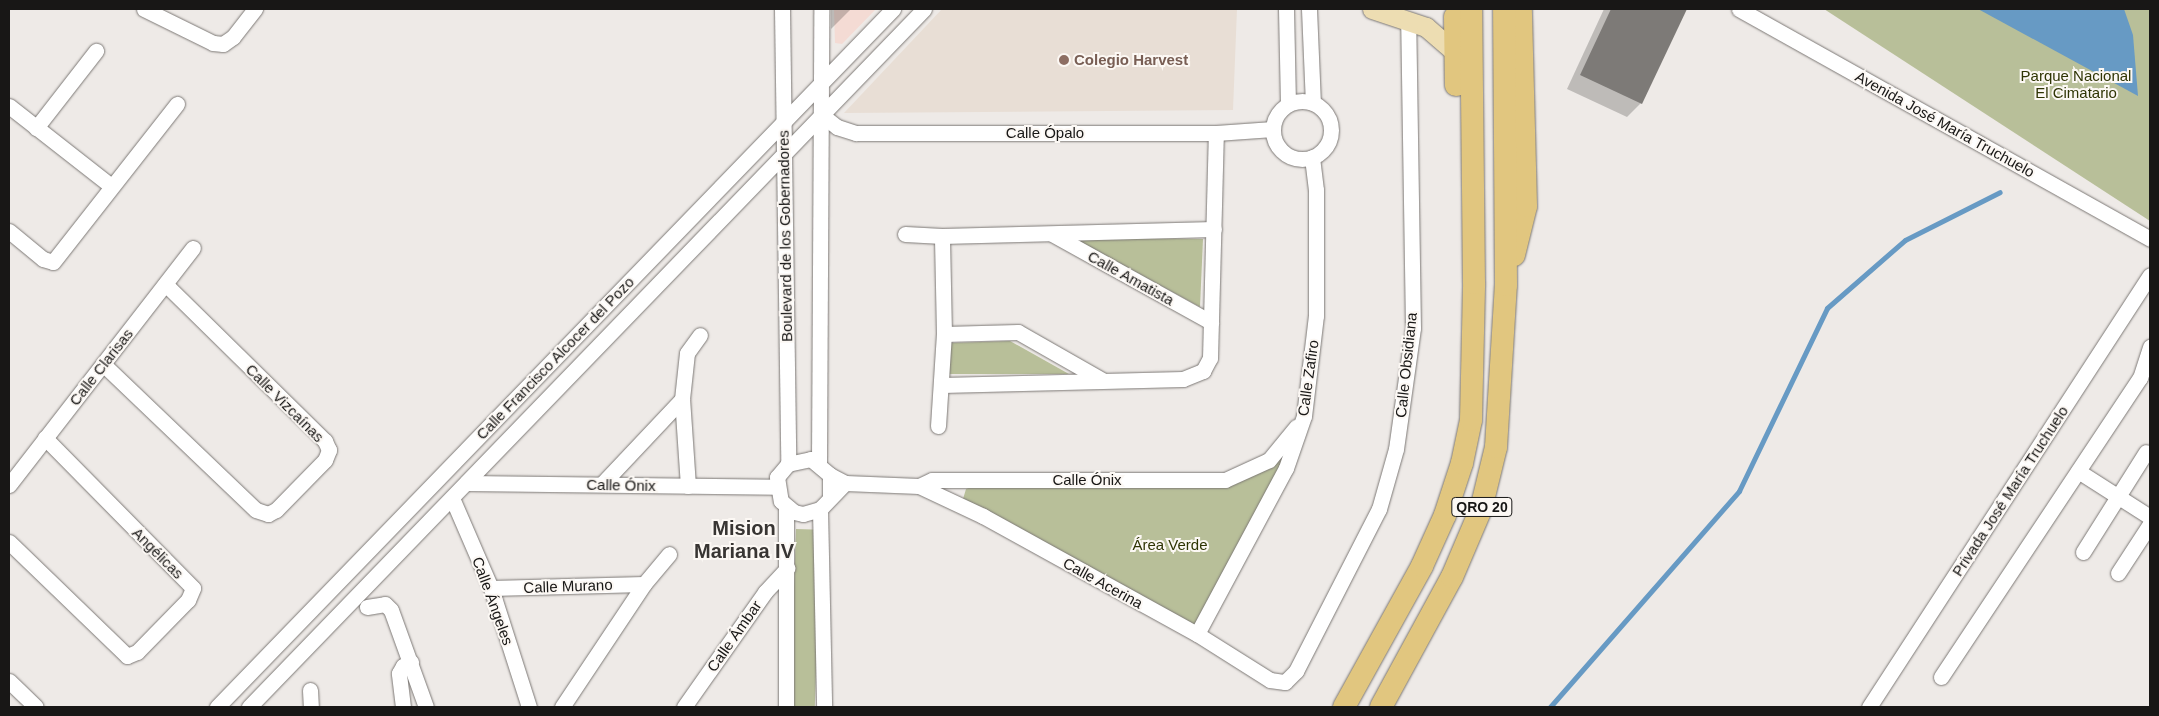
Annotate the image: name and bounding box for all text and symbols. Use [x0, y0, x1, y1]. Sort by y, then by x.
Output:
place label: Colegio Harvest [1074, 51, 1188, 69]
marker: Colegio Harvest [1058, 54, 1070, 66]
park label: Parque Nacional El Cimatario [2021, 66, 2131, 101]
street label: Avenida José María Truchuelo [1852, 67, 2038, 181]
street label: Calle Ópalo [1006, 124, 1084, 142]
street label: Boulevard de los Gobernadores [774, 130, 796, 342]
street label: Calle Amatista [1084, 247, 1178, 309]
street label: Calle Francisco Alcocer del Pozo [472, 273, 638, 443]
street label: Calle Obsidiana [1392, 311, 1420, 419]
street label: Calle Clarisas [65, 325, 137, 409]
street label: Calle Zafiro [1294, 339, 1322, 417]
street label: Calle Vizcaínas [242, 360, 328, 446]
street label: Privada José María Truchuelo [1948, 402, 2072, 580]
street label: Calle Ónix [1052, 471, 1122, 489]
street label: Calle Ónix [586, 475, 656, 495]
road number: QRO 20 [1451, 496, 1513, 518]
district label: Mision Mariana IV [694, 517, 794, 564]
street label: Angélicas [129, 524, 187, 582]
park label: Área Verde [1132, 536, 1208, 554]
street label: Calle Ángeles [469, 554, 517, 648]
street label: Calle Acerina [1060, 554, 1146, 612]
street label: Calle Murano [523, 575, 613, 597]
street label: Calle Ámbar [703, 597, 765, 675]

